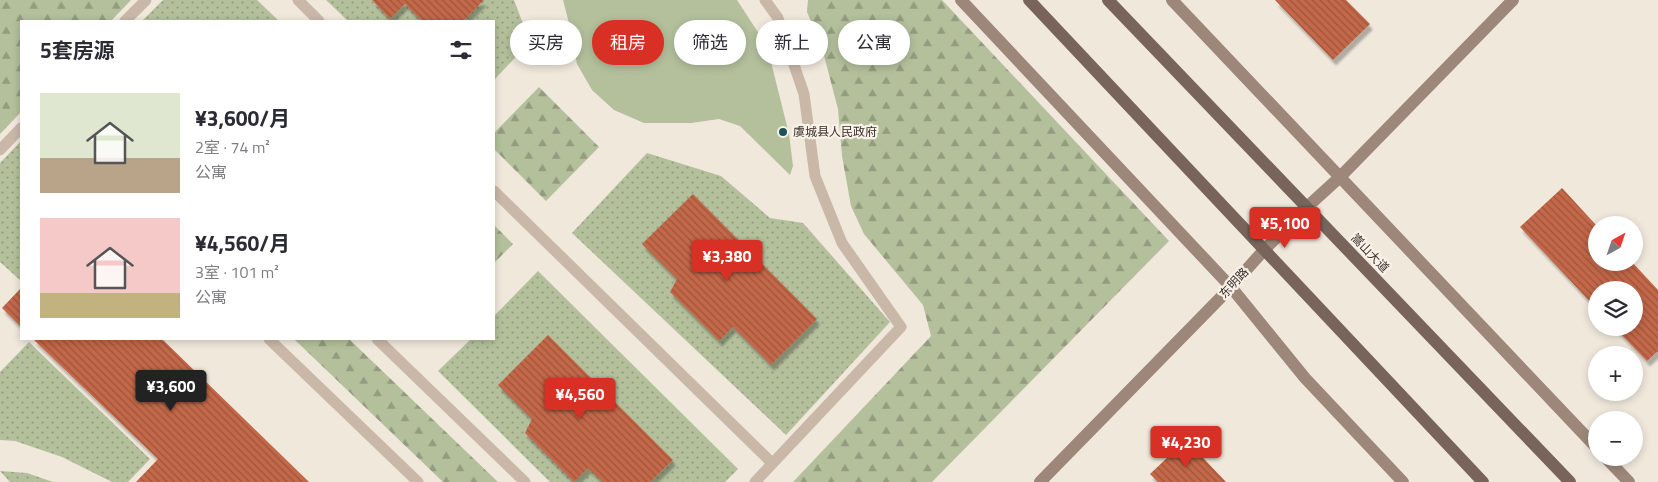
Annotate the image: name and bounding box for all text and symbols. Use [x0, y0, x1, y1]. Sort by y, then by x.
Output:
chip: 买房 [510, 20, 582, 65]
chip: 租房 [592, 20, 664, 65]
chip: 筛选 [674, 20, 746, 65]
chip: 新上 [756, 20, 828, 65]
chip: 公寓 [838, 20, 910, 65]
text: 5套房源 [40, 34, 115, 66]
icon: filters [447, 36, 475, 64]
text: ¥3,600/月 [195, 102, 290, 134]
icon: home [80, 113, 140, 173]
place label: 虞城县人民政府 [793, 122, 877, 141]
marker: 虞城县人民政府 [777, 126, 789, 138]
text: 2室 · 74 m² [195, 135, 270, 159]
text: 公寓 [195, 160, 227, 184]
pin: ¥5,100 [1244, 206, 1326, 249]
text: ¥5,100 [1260, 211, 1310, 235]
north arrow [1588, 216, 1642, 271]
map controls [1588, 216, 1643, 466]
text: ¥4,560/月 [195, 227, 290, 259]
street label: 嵩山大道 [1347, 229, 1394, 277]
icon: home [80, 238, 140, 298]
pin: ¥3,380 [686, 240, 768, 282]
text: ¥3,380 [702, 244, 752, 268]
text: 3室 · 101 m² [195, 260, 279, 284]
street label: 东明路 [1214, 263, 1253, 302]
button: layers [1588, 281, 1643, 336]
text: 公寓 [195, 285, 227, 309]
button: + [1588, 346, 1643, 401]
pin: ¥3,600 [130, 370, 212, 412]
text: ¥3,600 [146, 374, 196, 398]
pin: ¥4,560 [539, 378, 621, 420]
text: ¥4,560 [555, 382, 605, 406]
button: − [1588, 411, 1643, 466]
pin: ¥4,230 [1145, 426, 1227, 468]
text: ¥4,230 [1161, 430, 1211, 454]

